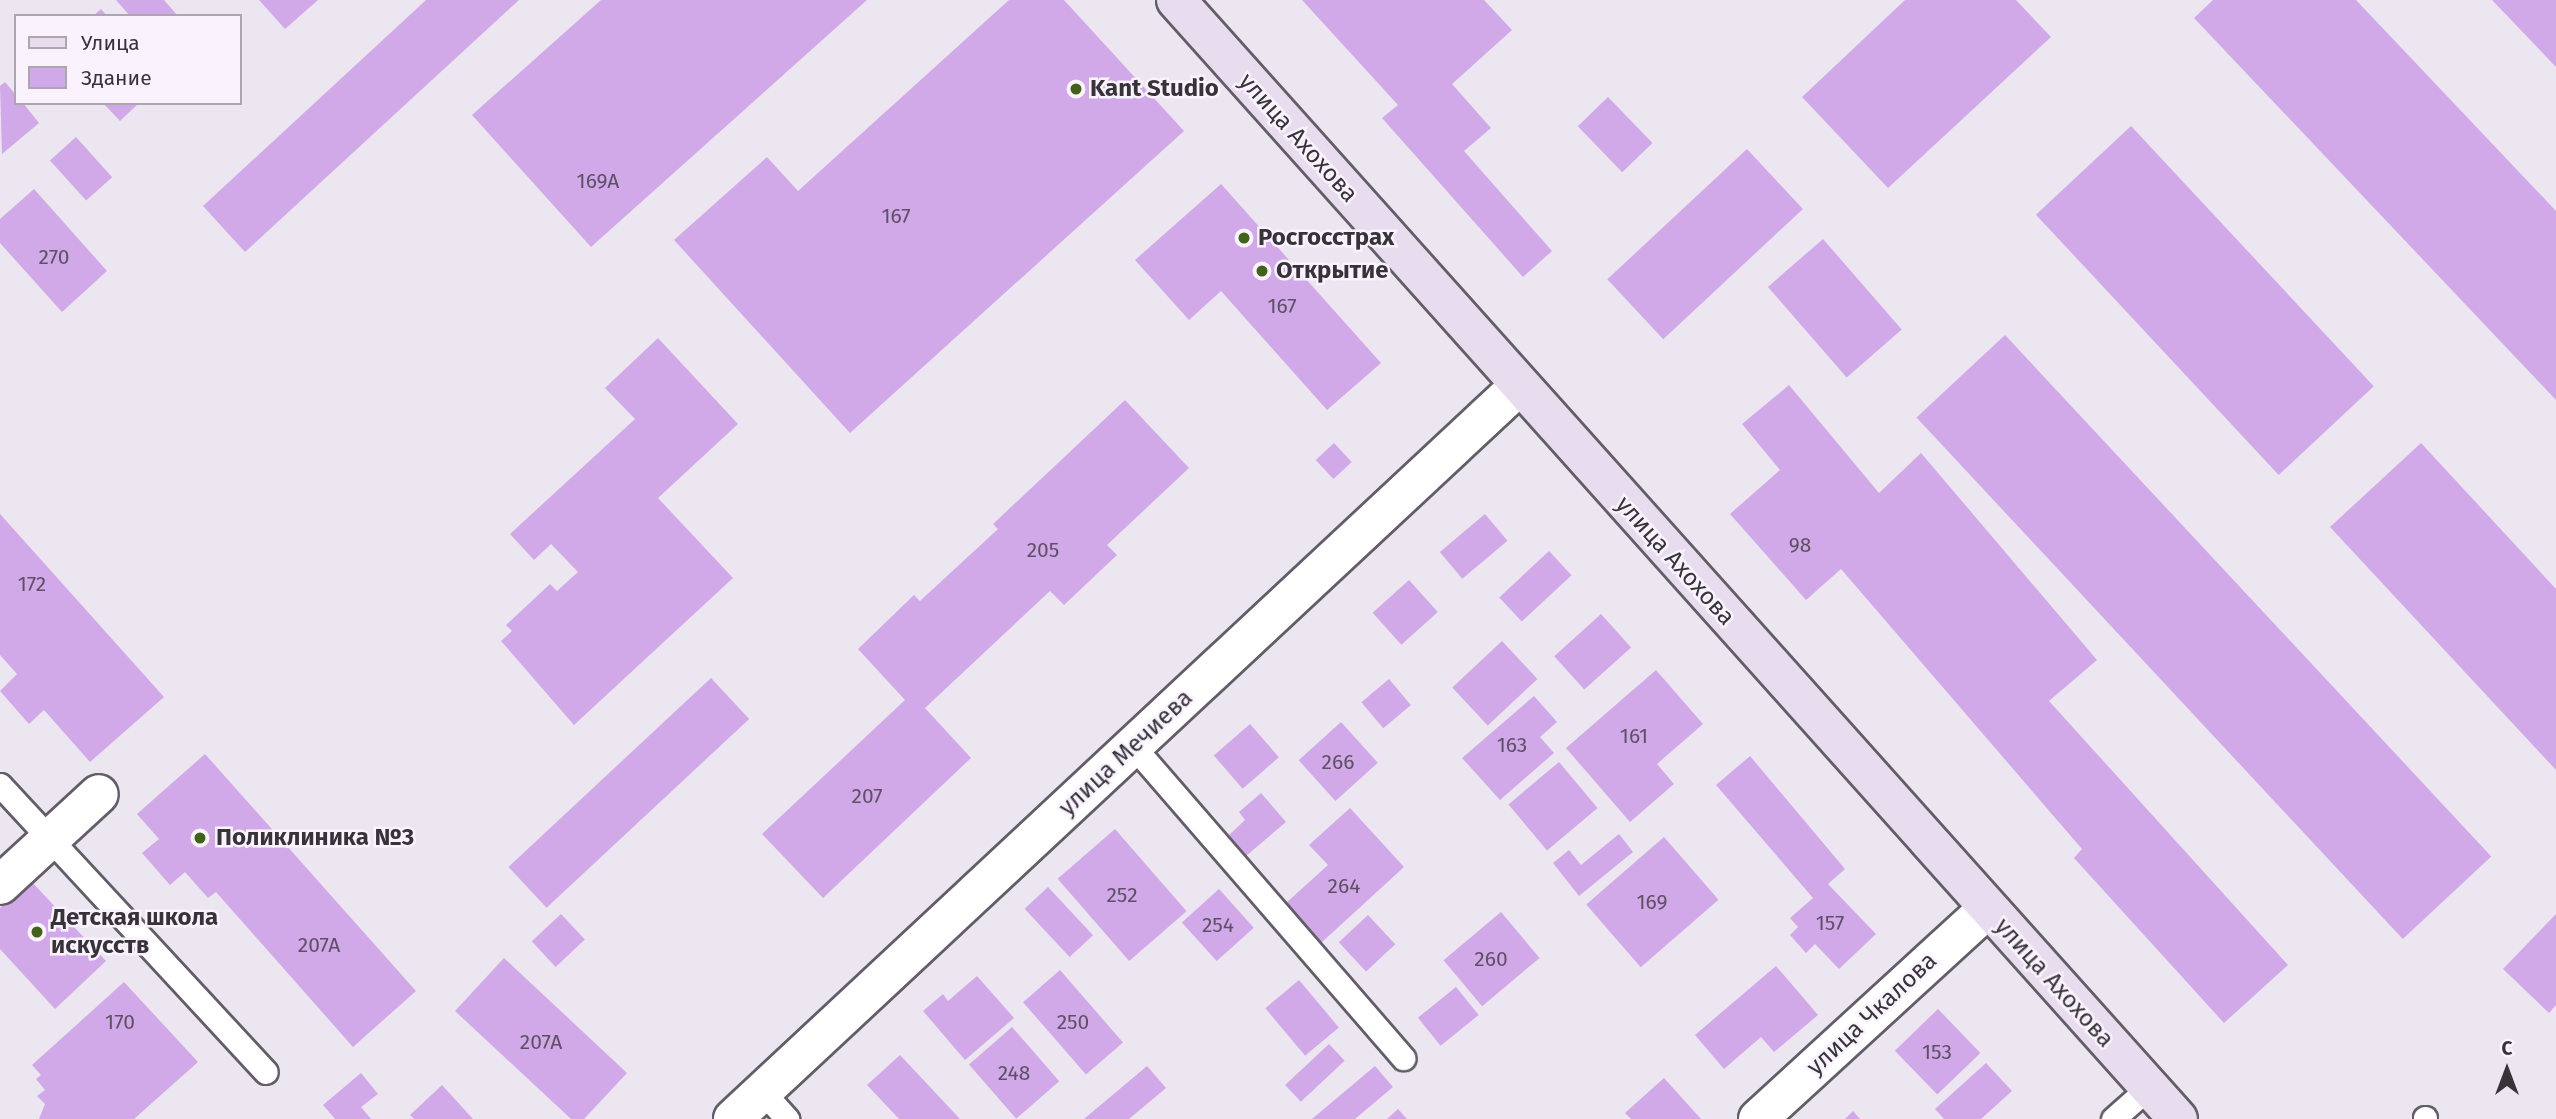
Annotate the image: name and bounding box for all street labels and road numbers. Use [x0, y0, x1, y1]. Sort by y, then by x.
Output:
street label: улица Ахохова [1232, 67, 1364, 209]
street label: улица Ахохова [1609, 490, 1741, 632]
street label: улица Мечиева [1053, 684, 1199, 822]
street label: улица Ахохова [1988, 912, 2120, 1054]
street label: улица Чкалова [1801, 946, 1943, 1082]

